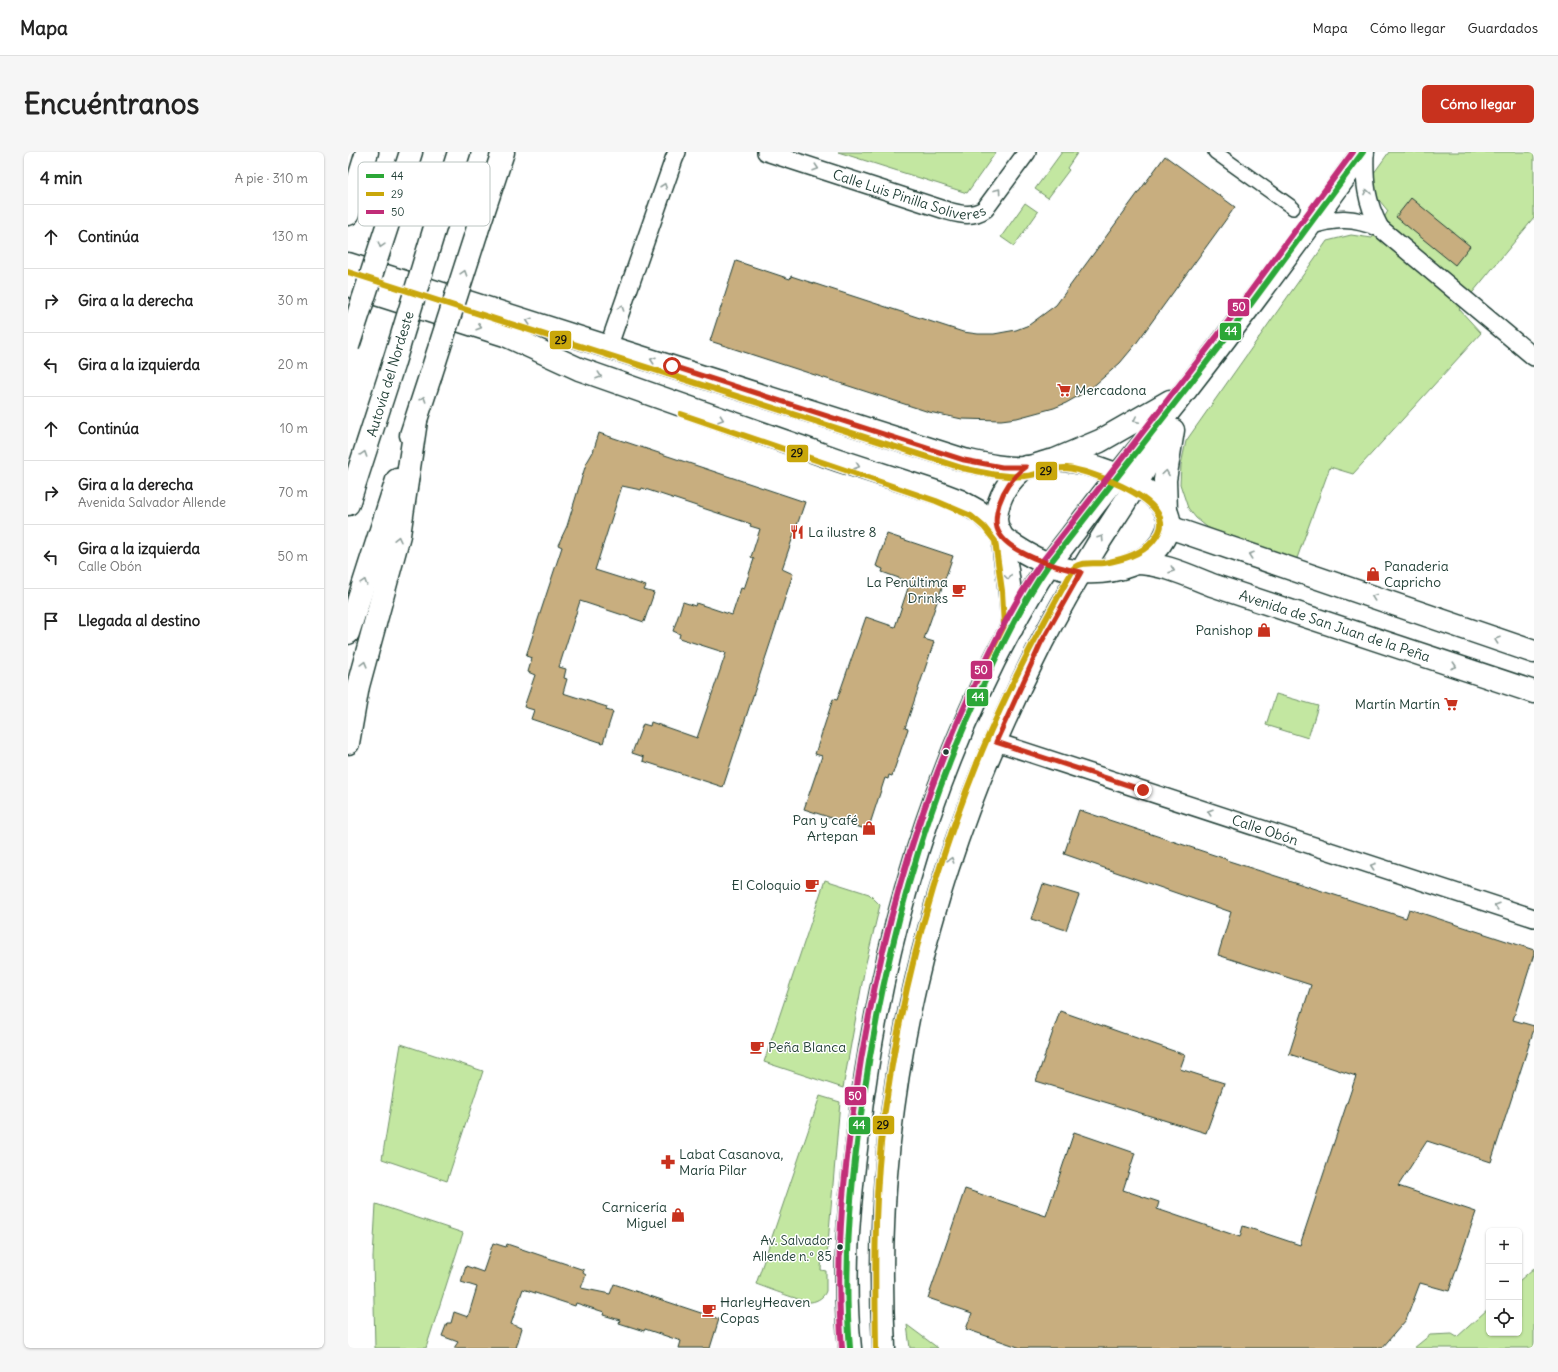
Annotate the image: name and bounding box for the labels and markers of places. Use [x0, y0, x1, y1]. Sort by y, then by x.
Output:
place label: Mercadona [1075, 381, 1147, 399]
supermarket icon: Mercadona [1056, 382, 1072, 398]
place label: La ilustre 8 [808, 523, 877, 541]
restaurant icon: La ilustre 8 [789, 524, 805, 540]
place label: Panaderia Capricho [1384, 557, 1449, 591]
shop icon: Panaderia Capricho [1365, 566, 1381, 582]
place label: La Penúltima Drinks [866, 573, 948, 607]
cafe icon: La Penúltima Drinks [951, 582, 967, 598]
place label: Panishop [1195, 621, 1253, 639]
shop icon: Panishop [1256, 622, 1272, 638]
place label: Martín Martín [1355, 695, 1440, 713]
supermarket icon: Martín Martín [1443, 696, 1459, 712]
unlabelled marker [941, 747, 951, 757]
place label: Pan y café Artepan [792, 811, 858, 845]
shop icon: Pan y café Artepan [861, 820, 877, 836]
place label: El Coloquio [731, 876, 801, 894]
cafe icon: El Coloquio [804, 877, 820, 893]
place label: Peña Blanca [768, 1038, 846, 1056]
cafe icon: Peña Blanca [749, 1039, 765, 1055]
place label: Labat Casanova, María Pilar [679, 1145, 783, 1179]
pharmacy icon: Labat Casanova, María Pilar [660, 1154, 676, 1170]
place label: Carnicería Miguel [602, 1198, 667, 1232]
shop icon: Carnicería Miguel [670, 1207, 686, 1223]
place label: Av. Salvador Allende n.º 85 [753, 1232, 833, 1265]
marker: Av. Salvador Allende n.º 85 [835, 1242, 845, 1252]
place label: HarleyHeaven Copas [720, 1293, 810, 1327]
cafe icon: HarleyHeaven Copas [701, 1302, 717, 1318]

